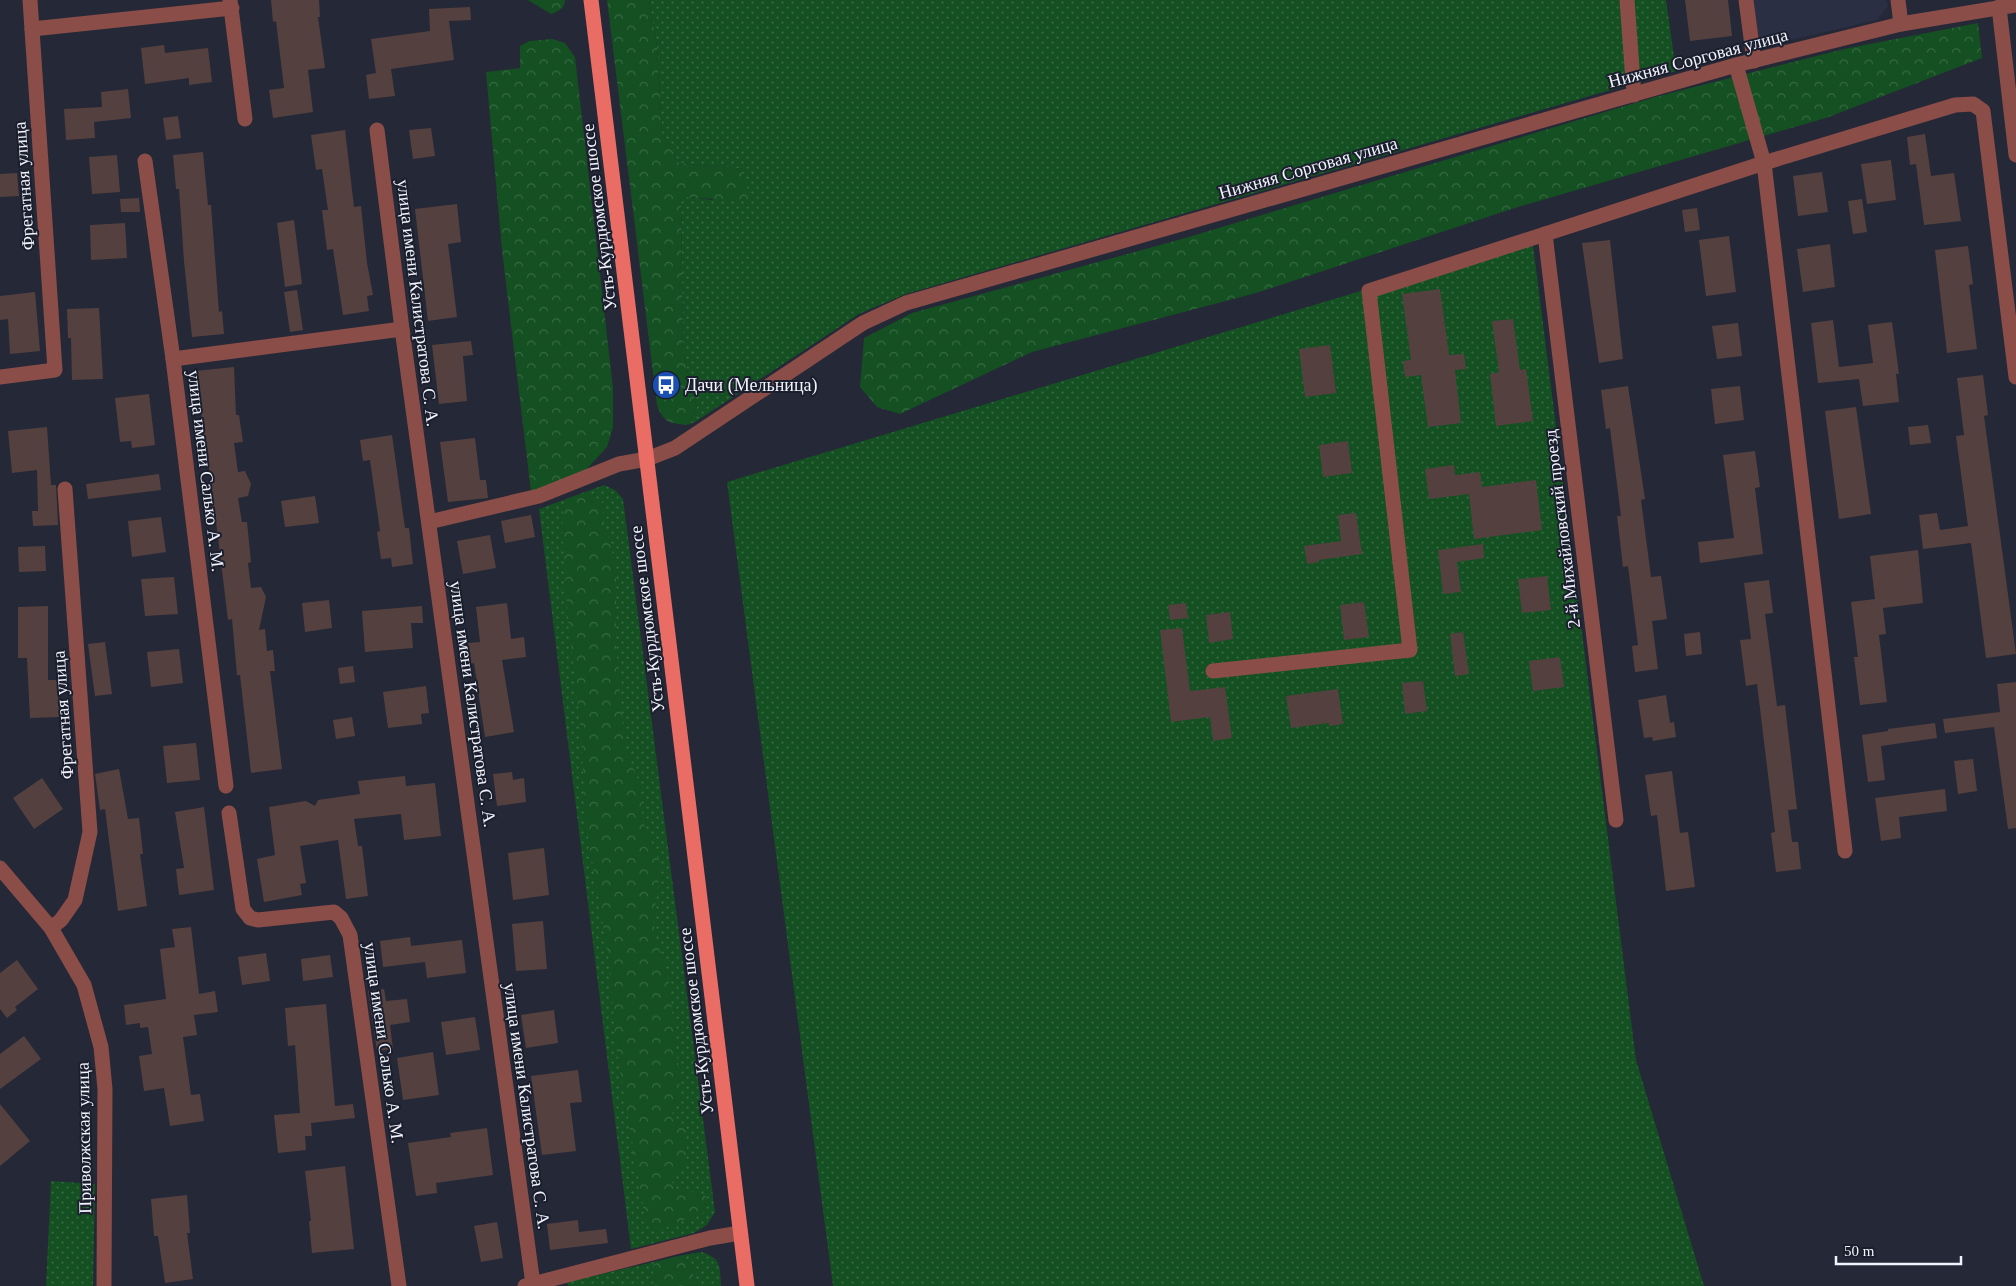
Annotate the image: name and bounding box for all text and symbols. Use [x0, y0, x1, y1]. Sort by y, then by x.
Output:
street label: Нижняя Сорговая улица [1606, 24, 1790, 92]
street label: Фрегатная улица [10, 121, 38, 251]
street label: Усть-Курдюмское шоссе [578, 123, 620, 311]
street label: Нижняя Сорговая улица [1216, 133, 1400, 203]
street label: улица имени Калистратова С. А. [393, 178, 443, 428]
street label: улица имени Салько А. М. [184, 369, 228, 573]
bus stop icon: Дачи (Мельница) [651, 370, 681, 400]
place label: Дачи (Мельница) [685, 375, 818, 396]
street label: 2-й Михайловский проезд [1540, 429, 1584, 629]
street label: Усть-Курдюмское шоссе [626, 525, 668, 713]
street label: улица имени Калистратова С. А. [446, 579, 500, 829]
street label: Фрегатная улица [49, 650, 77, 780]
street label: Усть-Курдюмское шоссе [675, 927, 717, 1115]
street label: улица имени Салько А. М. [360, 941, 408, 1145]
street label: улица имени Калистратова С. А. [500, 981, 554, 1231]
street label: Приволжская улица [73, 1062, 95, 1214]
scale bar [1836, 1234, 1961, 1266]
text: 50 m [1844, 1243, 1875, 1259]

